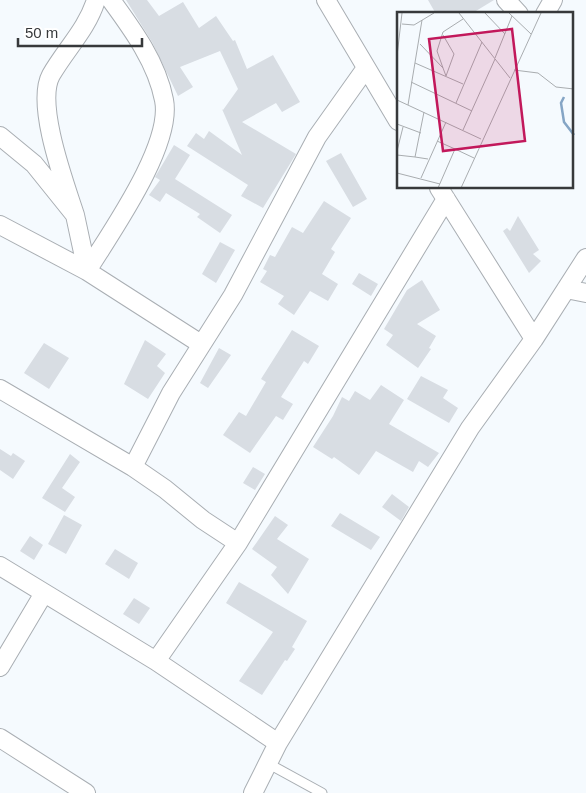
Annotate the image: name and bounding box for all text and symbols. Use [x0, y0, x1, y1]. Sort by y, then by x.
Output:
inset map [397, 12, 574, 189]
scale bar [18, 15, 141, 47]
text: 50 m [25, 24, 58, 41]

